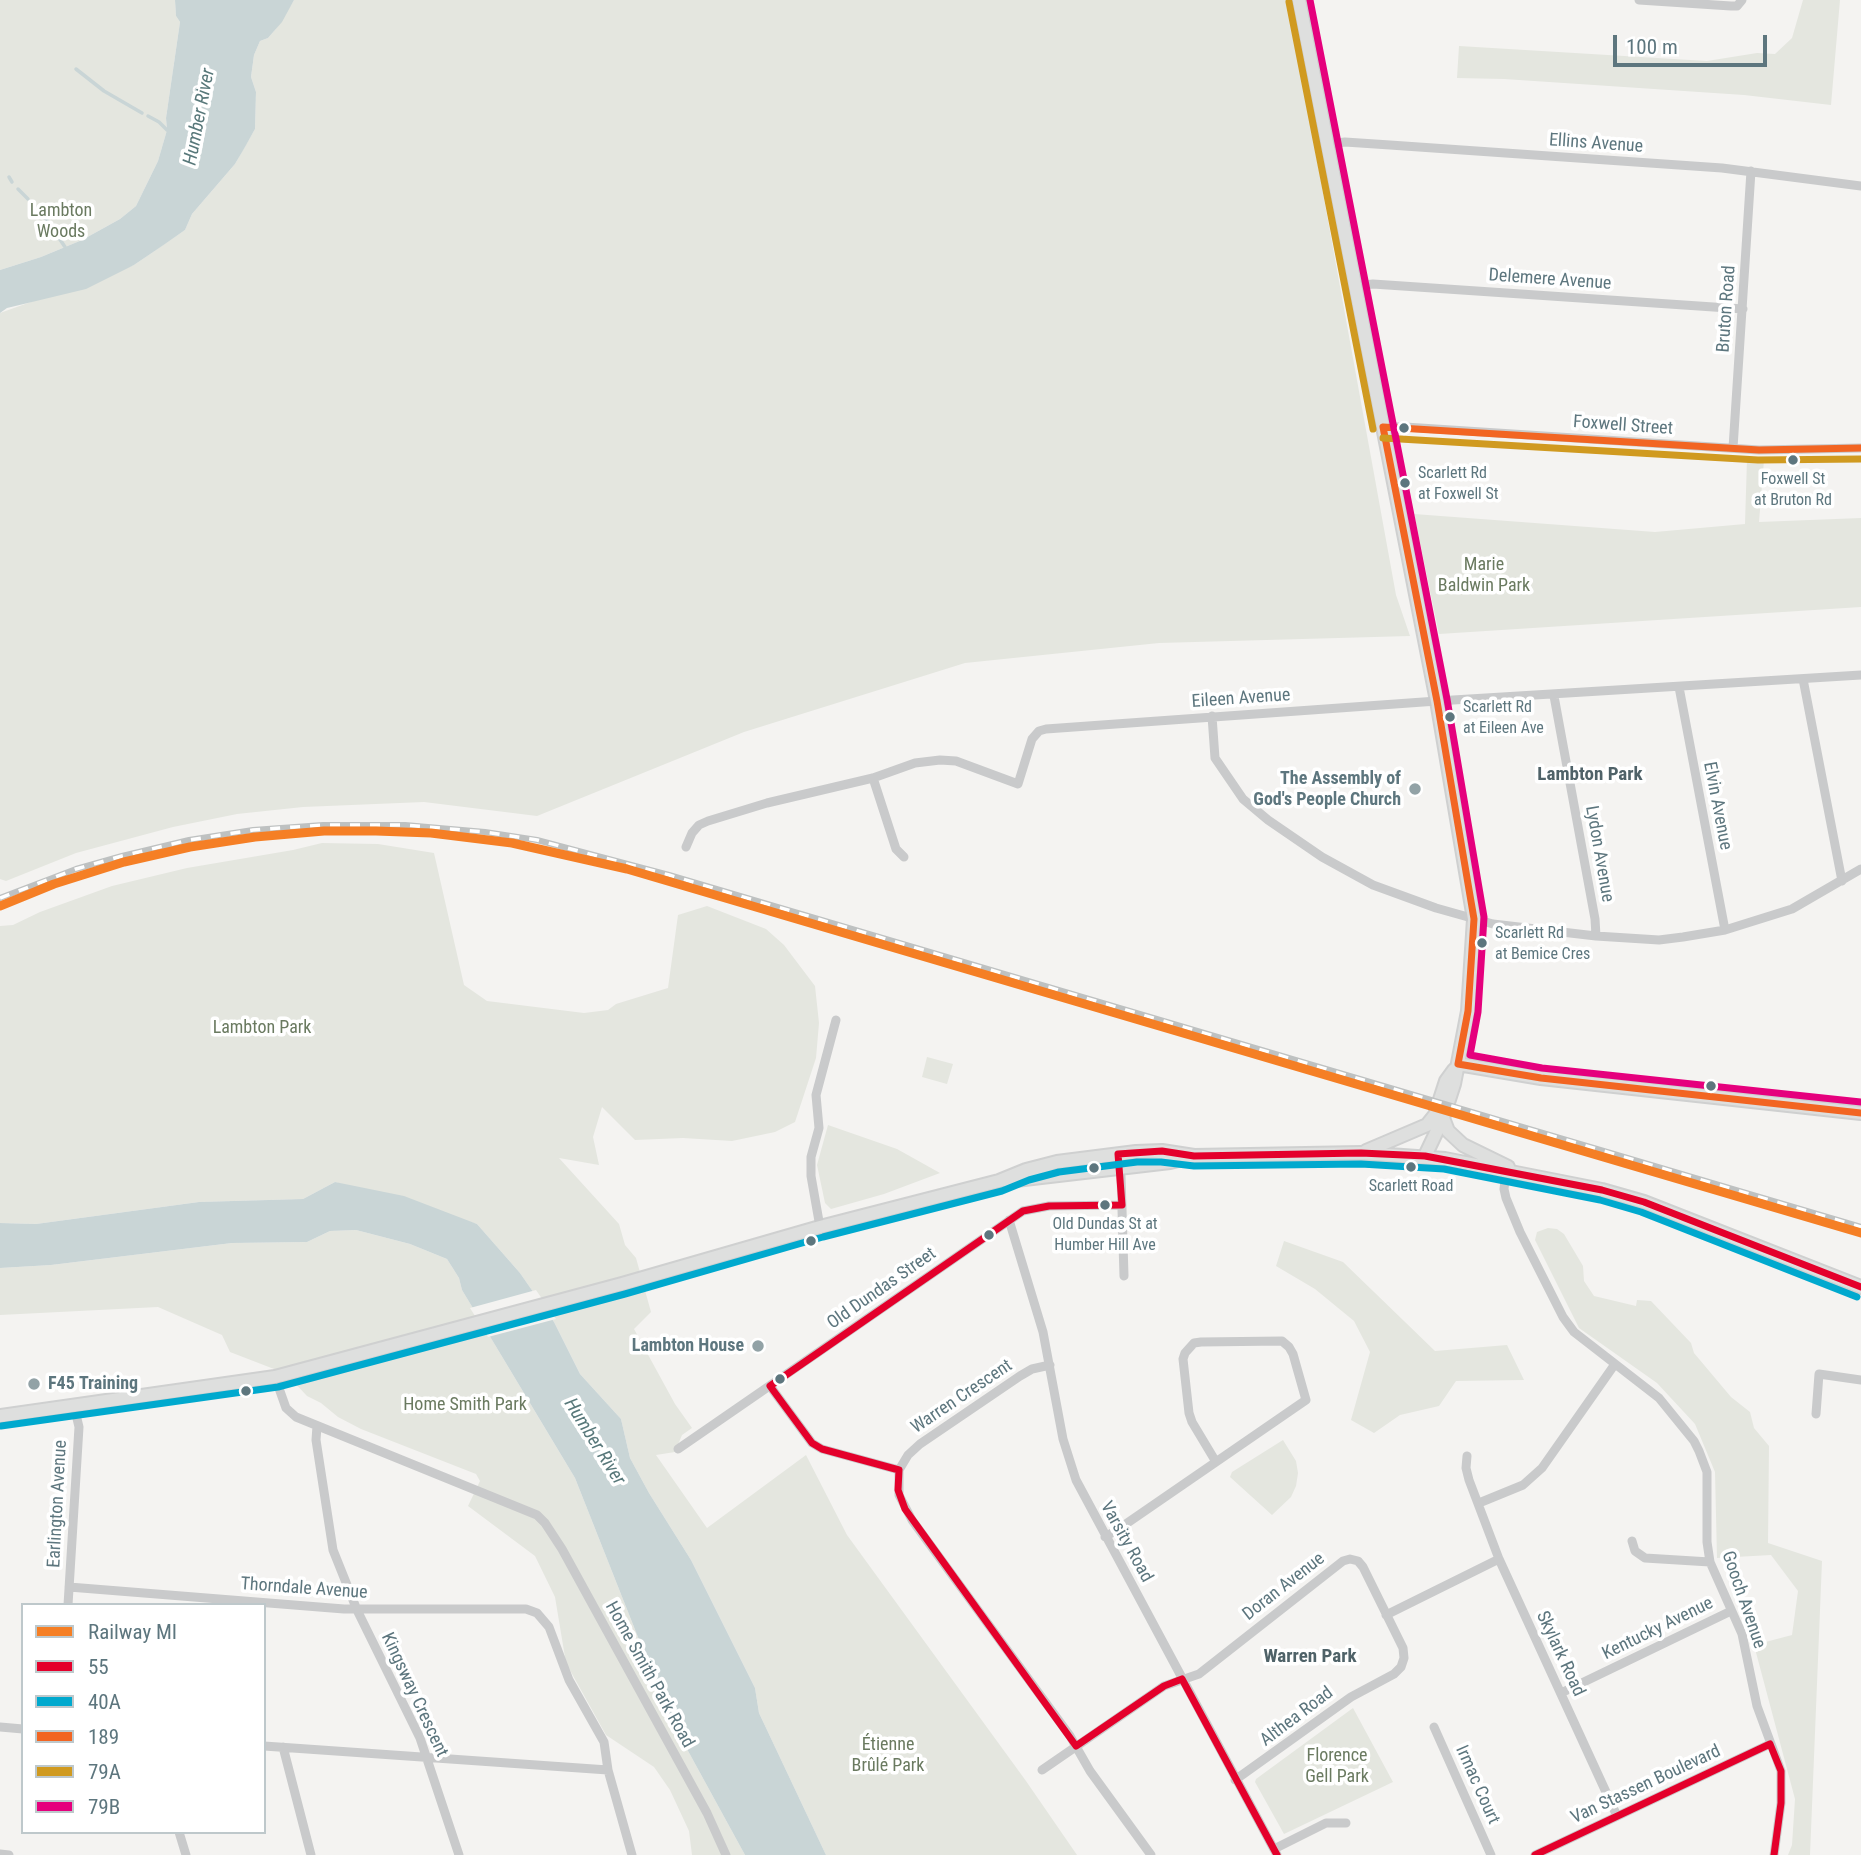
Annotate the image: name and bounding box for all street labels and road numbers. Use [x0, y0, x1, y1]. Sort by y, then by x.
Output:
street label: Ellins Avenue [1548, 130, 1644, 158]
street label: Delemere Avenue [1488, 265, 1612, 295]
street label: Bruton Road [1713, 265, 1741, 353]
street label: Foxwell Street [1572, 412, 1674, 440]
street label: Eileen Avenue [1191, 685, 1291, 713]
street label: Elvin Avenue [1698, 760, 1736, 852]
street label: Lydon Avenue [1580, 804, 1618, 904]
street label: Old Dundas Street [823, 1244, 941, 1334]
street label: Warren Crescent [907, 1355, 1017, 1439]
street label: Earlington Avenue [44, 1440, 72, 1568]
street label: Varsity Road [1095, 1498, 1157, 1586]
street label: Doran Avenue [1239, 1548, 1329, 1626]
street label: Gooch Avenue [1716, 1548, 1770, 1652]
street label: Thorndale Avenue [240, 1574, 368, 1604]
street label: Kentucky Avenue [1599, 1593, 1717, 1665]
street label: Home Smith Park Road [600, 1598, 698, 1752]
street label: Skylark Road [1531, 1608, 1589, 1700]
street label: Kingsway Crescent [376, 1629, 452, 1761]
street label: Althea Road [1256, 1683, 1338, 1751]
street label: Van Stassen Boulevard [1568, 1741, 1724, 1829]
street label: Irmac Court [1450, 1742, 1504, 1828]

